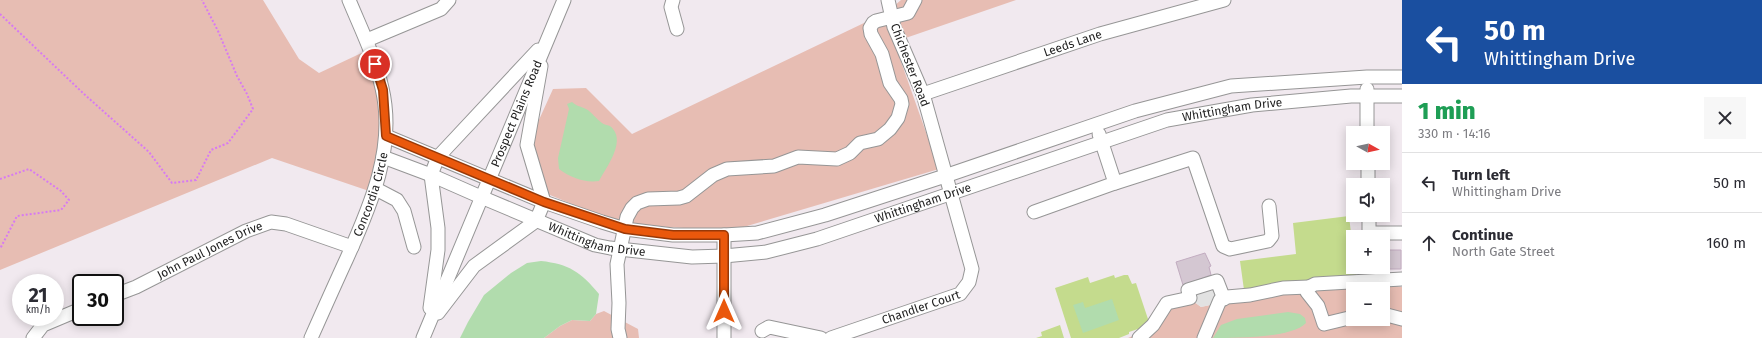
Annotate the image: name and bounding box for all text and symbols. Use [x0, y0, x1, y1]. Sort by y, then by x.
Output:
text: 50 m [1484, 14, 1546, 47]
icon: left [1418, 16, 1470, 68]
street label: Chichester Road [888, 21, 932, 109]
street label: Leeds Lane [1042, 27, 1104, 60]
pin [358, 47, 392, 81]
text: Whittingham Drive [1484, 48, 1635, 70]
icon: arrive [364, 53, 386, 75]
street label: Prospect Plains Road [488, 58, 545, 169]
street label: Whittingham Drive [1181, 95, 1283, 124]
text: 1 min [1418, 97, 1476, 125]
button: close [1704, 97, 1746, 139]
north arrow [1346, 126, 1390, 170]
map controls [1346, 126, 1390, 326]
text: 330 m · 14:16 [1418, 126, 1491, 141]
street label: Concordia Circle [350, 151, 391, 239]
text: Turn left [1452, 166, 1510, 184]
icon: left [1418, 172, 1440, 194]
text: 50 m [1713, 174, 1746, 192]
button: sound [1346, 178, 1390, 222]
street label: Whittingham Drive [873, 180, 973, 226]
text: Whittingham Drive [1452, 184, 1561, 199]
street label: John Paul Jones Drive [155, 219, 264, 282]
street label: Whittingham Drive [546, 219, 646, 259]
text: Continue [1452, 226, 1513, 244]
button: + [1346, 230, 1390, 274]
icon: ahead [1418, 232, 1440, 254]
text: 160 m [1706, 234, 1746, 252]
text: North Gate Street [1452, 244, 1555, 259]
speed limit sign: 30 [72, 274, 124, 326]
button: − [1346, 282, 1390, 326]
text: 21 [28, 283, 48, 307]
street label: Chandler Court [880, 287, 962, 327]
position arrow [703, 290, 745, 332]
text: km/h [26, 304, 50, 316]

